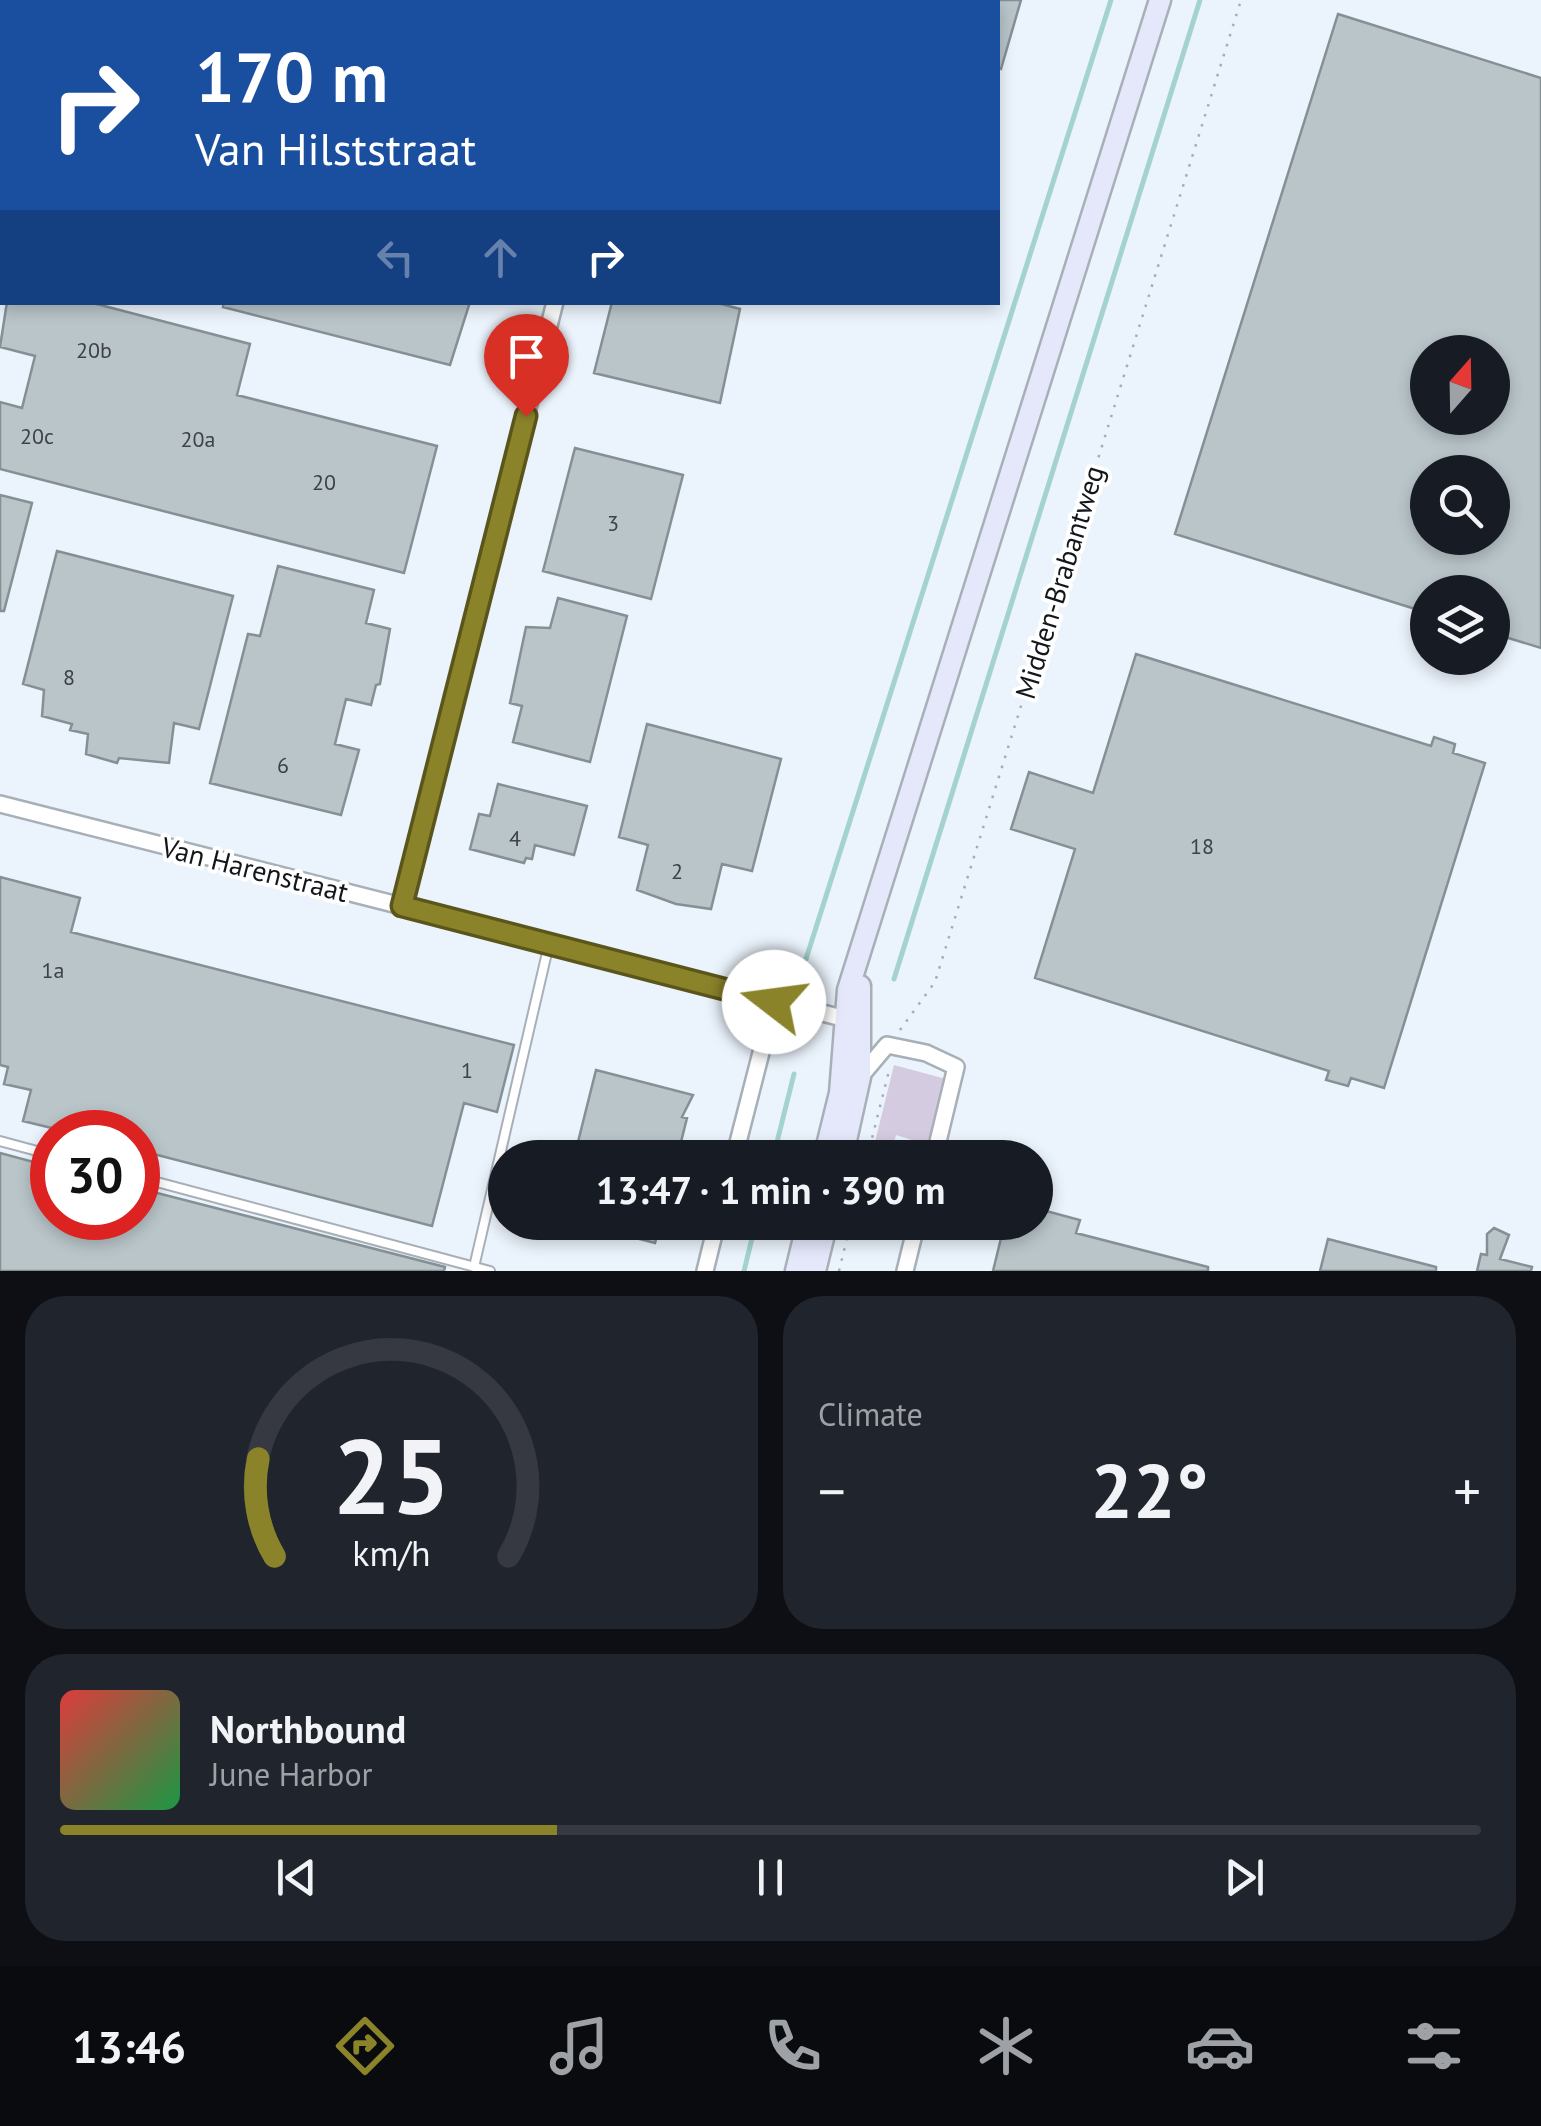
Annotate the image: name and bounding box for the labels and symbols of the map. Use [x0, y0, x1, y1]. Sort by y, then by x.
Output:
pin [484, 314, 569, 417]
north arrow [1410, 335, 1510, 435]
house number: 20b [76, 336, 112, 364]
house number: 20c [20, 422, 54, 450]
house number: 20a [181, 425, 215, 453]
street label: Midden-Brabantweg [1006, 461, 1112, 703]
house number: 20 [312, 468, 336, 496]
house number: 3 [607, 509, 619, 537]
house number: 8 [63, 663, 75, 691]
house number: 6 [277, 751, 289, 779]
house number: 4 [509, 824, 521, 852]
street label: Van Harenstraat [157, 828, 353, 910]
house number: 18 [1190, 832, 1214, 860]
house number: 2 [671, 857, 683, 885]
position arrow [722, 950, 826, 1054]
house number: 1a [42, 956, 64, 984]
house number: 1 [461, 1056, 473, 1084]
speed limit sign: 30 [30, 1110, 160, 1240]

